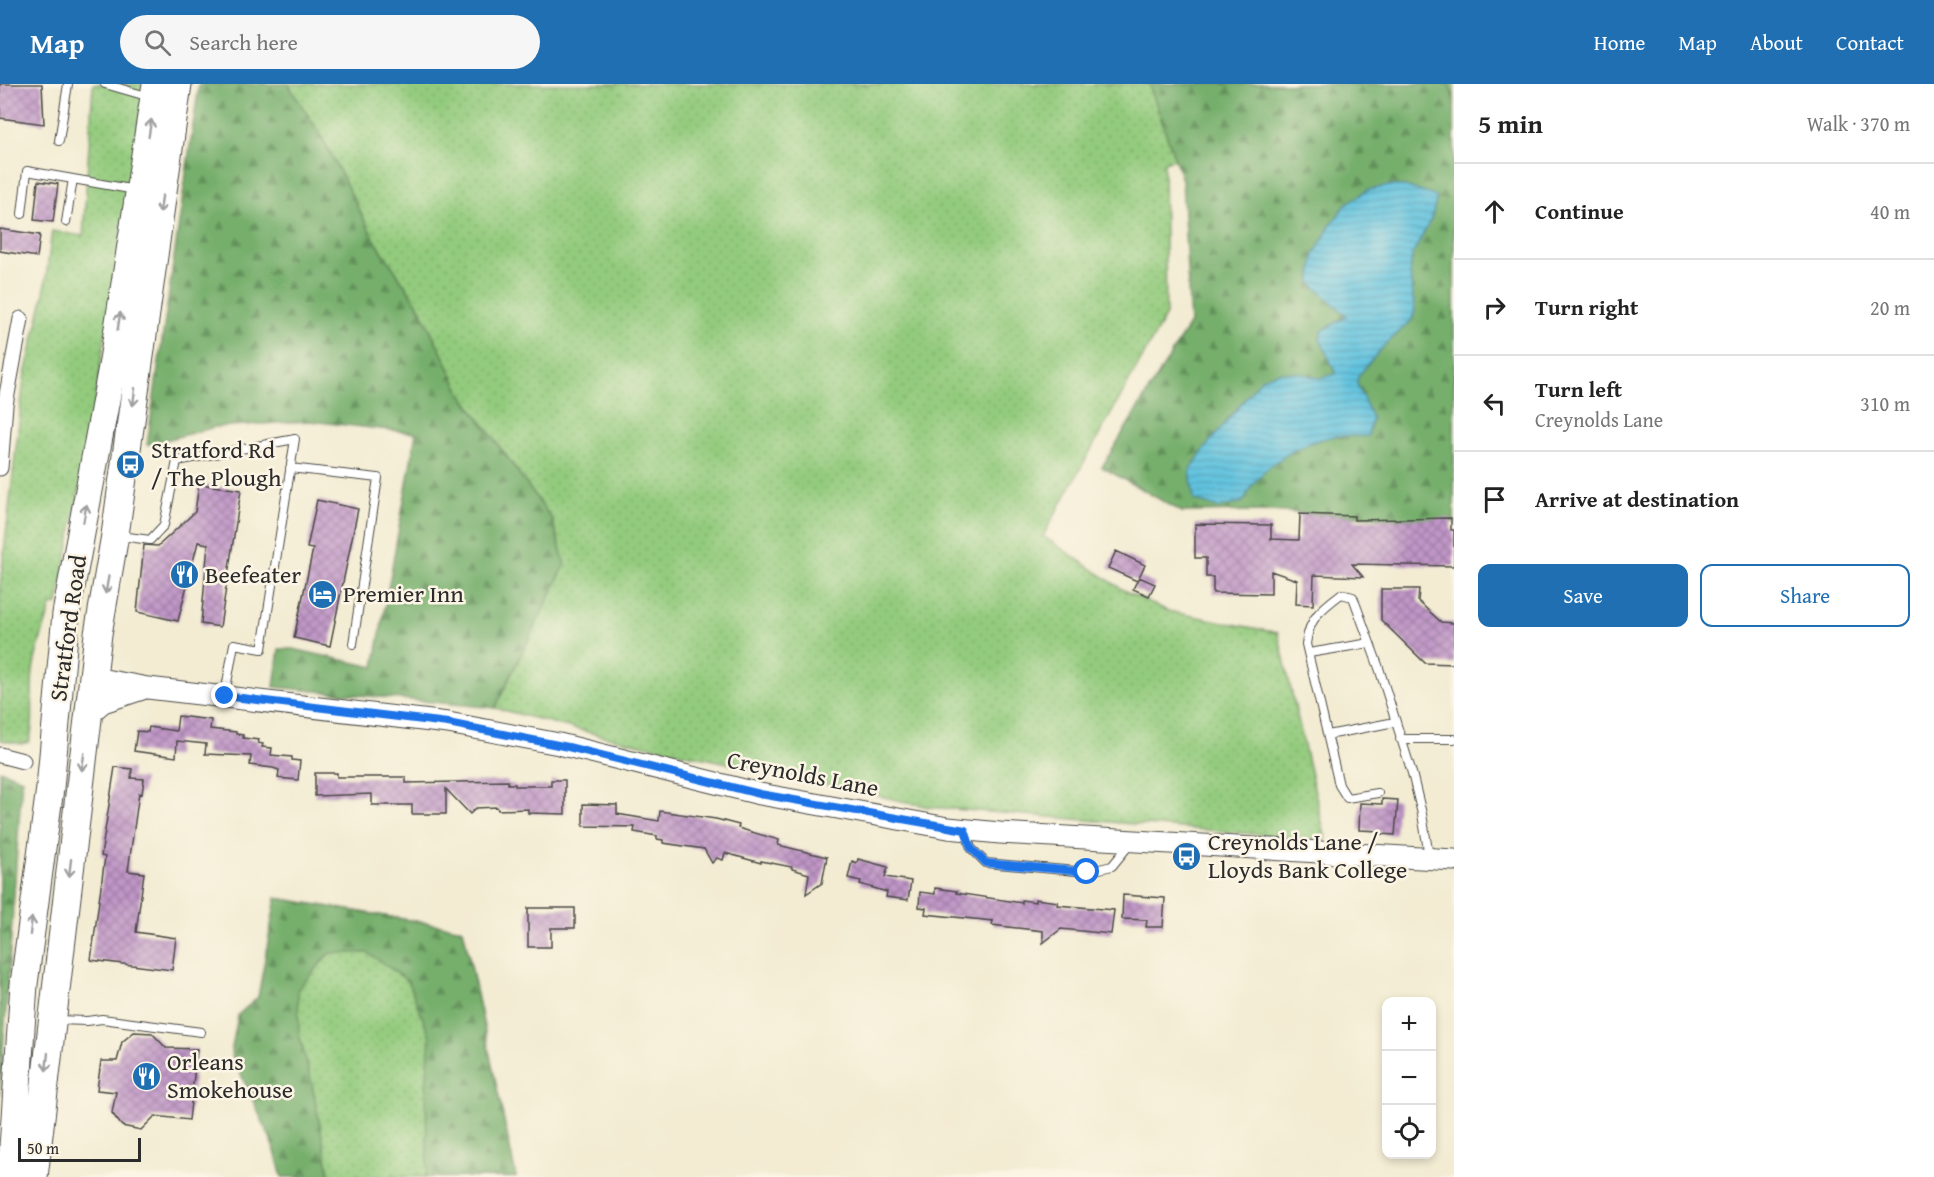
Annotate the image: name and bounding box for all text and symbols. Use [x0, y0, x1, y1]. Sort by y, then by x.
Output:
search box [120, 15, 540, 69]
text: Map [30, 22, 84, 63]
icon: search [141, 26, 174, 59]
text: Search here [189, 26, 298, 58]
text: Home [1594, 27, 1645, 58]
text: Map [1678, 27, 1717, 58]
text: About [1750, 27, 1803, 58]
text: Contact [1836, 27, 1904, 58]
text: 5 min [1478, 104, 1543, 143]
text: Walk · 370 m [1807, 109, 1910, 138]
one-way arrow [144, 119, 155, 139]
one-way arrow [155, 194, 166, 214]
icon: ahead [1478, 195, 1511, 228]
text: Continue [1535, 195, 1624, 227]
text: 40 m [1870, 197, 1910, 226]
icon: right [1478, 291, 1511, 324]
text: Turn right [1535, 291, 1638, 323]
text: 20 m [1870, 293, 1910, 322]
one-way arrow [114, 311, 125, 331]
text: Turn left [1535, 373, 1622, 405]
one-way arrow [128, 387, 139, 407]
icon: left [1478, 387, 1511, 420]
text: 310 m [1860, 389, 1910, 418]
text: Creynolds Lane [1535, 405, 1663, 434]
place label: Stratford Rd / The Plough [151, 432, 282, 495]
bus stop icon: Stratford Rd / The Plough [114, 448, 146, 480]
icon: arrive [1478, 483, 1511, 516]
text: Arrive at destination [1535, 483, 1739, 515]
one-way arrow [80, 503, 91, 523]
street label: Stratford Road [40, 552, 95, 703]
place label: Beefeater [205, 557, 301, 592]
restaurant icon: Beefeater [168, 559, 200, 591]
button: Save [1478, 564, 1688, 627]
button: Share [1700, 564, 1910, 627]
one-way arrow [101, 575, 112, 595]
place label: Premier Inn [343, 576, 464, 611]
hotel icon: Premier Inn [306, 578, 338, 610]
route end [211, 682, 237, 708]
street label: Creynolds Lane [724, 742, 882, 805]
one-way arrow [77, 751, 88, 771]
place label: Creynolds Lane / Lloyds Bank College [1208, 824, 1407, 887]
bus stop icon: Creynolds Lane / Lloyds Bank College [1171, 840, 1203, 872]
one-way arrow [64, 858, 75, 878]
route start [1073, 858, 1099, 884]
one-way arrow [26, 917, 37, 937]
map controls [1382, 997, 1436, 1159]
button: + [1382, 997, 1436, 1051]
place label: Orleans Smokehouse [167, 1044, 293, 1107]
one-way arrow [41, 1051, 52, 1071]
button: − [1382, 1051, 1436, 1105]
restaurant icon: Orleans Smokehouse [130, 1060, 162, 1092]
button: locate [1382, 1105, 1436, 1159]
scale bar [18, 1135, 141, 1162]
text: 50 m [27, 1136, 59, 1160]

